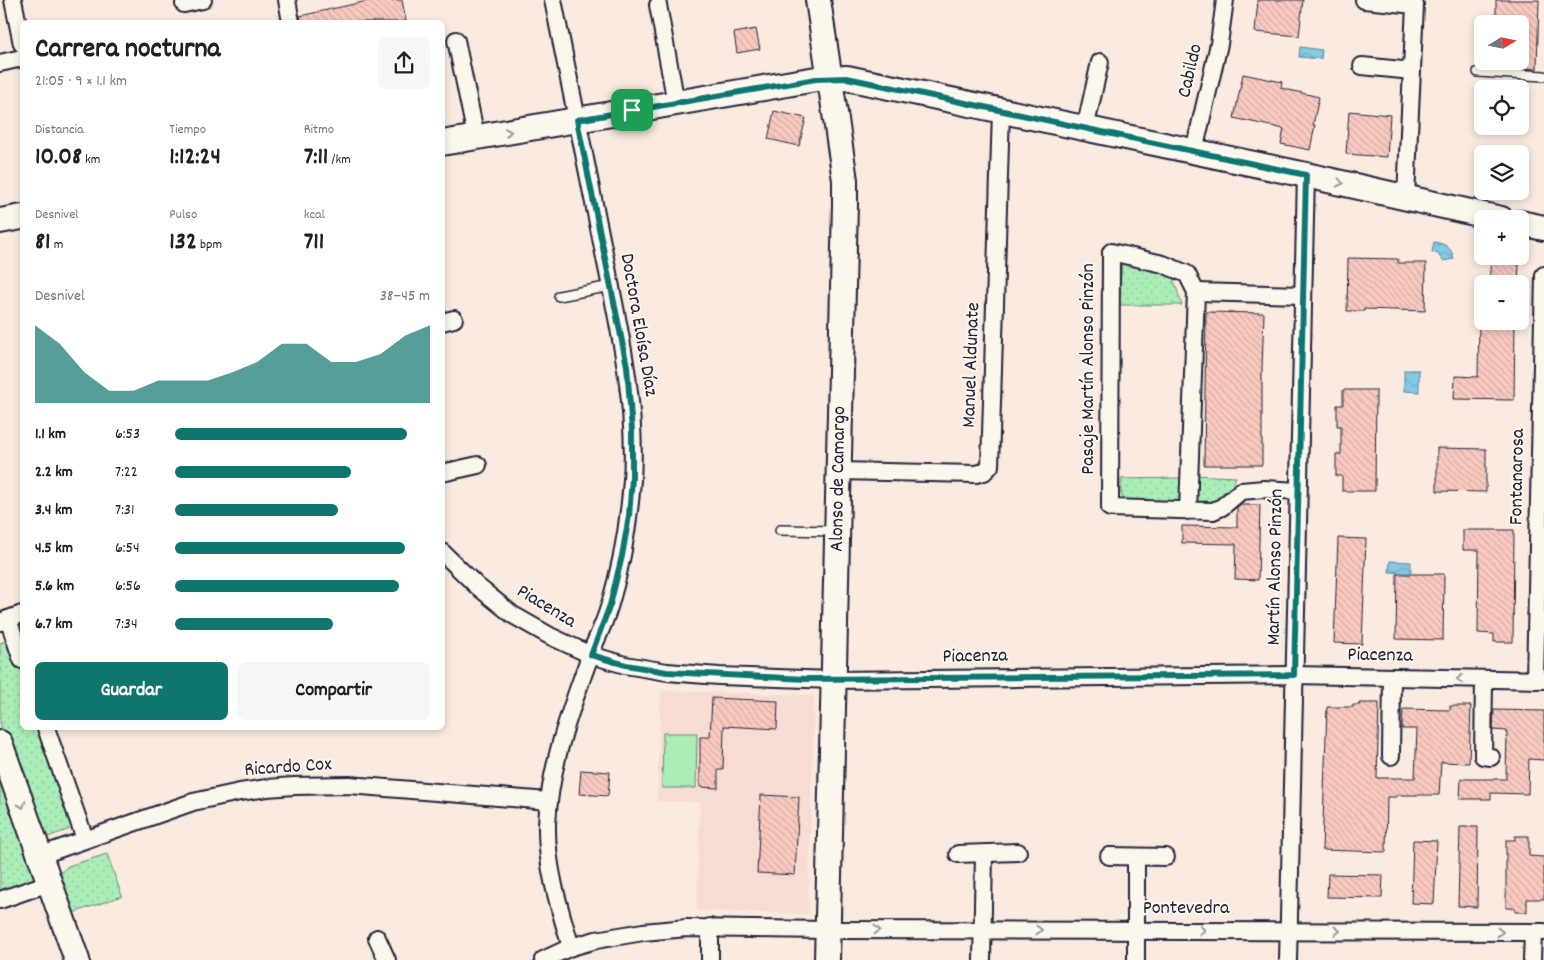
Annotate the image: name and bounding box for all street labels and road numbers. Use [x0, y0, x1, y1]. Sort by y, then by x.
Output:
street label: Cabildo [1171, 41, 1211, 101]
street label: Doctora Eloísa Díaz [612, 251, 664, 399]
street label: Pasaje Martín Alonso Pinzón [1075, 263, 1103, 475]
street label: Manuel Aldunate [956, 302, 988, 428]
street label: Alonso de Camargo [824, 406, 854, 552]
street label: Fontanarosa [1503, 428, 1533, 526]
street label: Martín Alonso Pinzón [1261, 488, 1291, 646]
street label: Piacenza [511, 578, 582, 636]
street label: Piacenza [1347, 641, 1413, 671]
street label: Piacenza [942, 642, 1008, 672]
street label: Ricardo Cox [243, 751, 333, 785]
street label: Pontevedra [1143, 895, 1230, 923]

